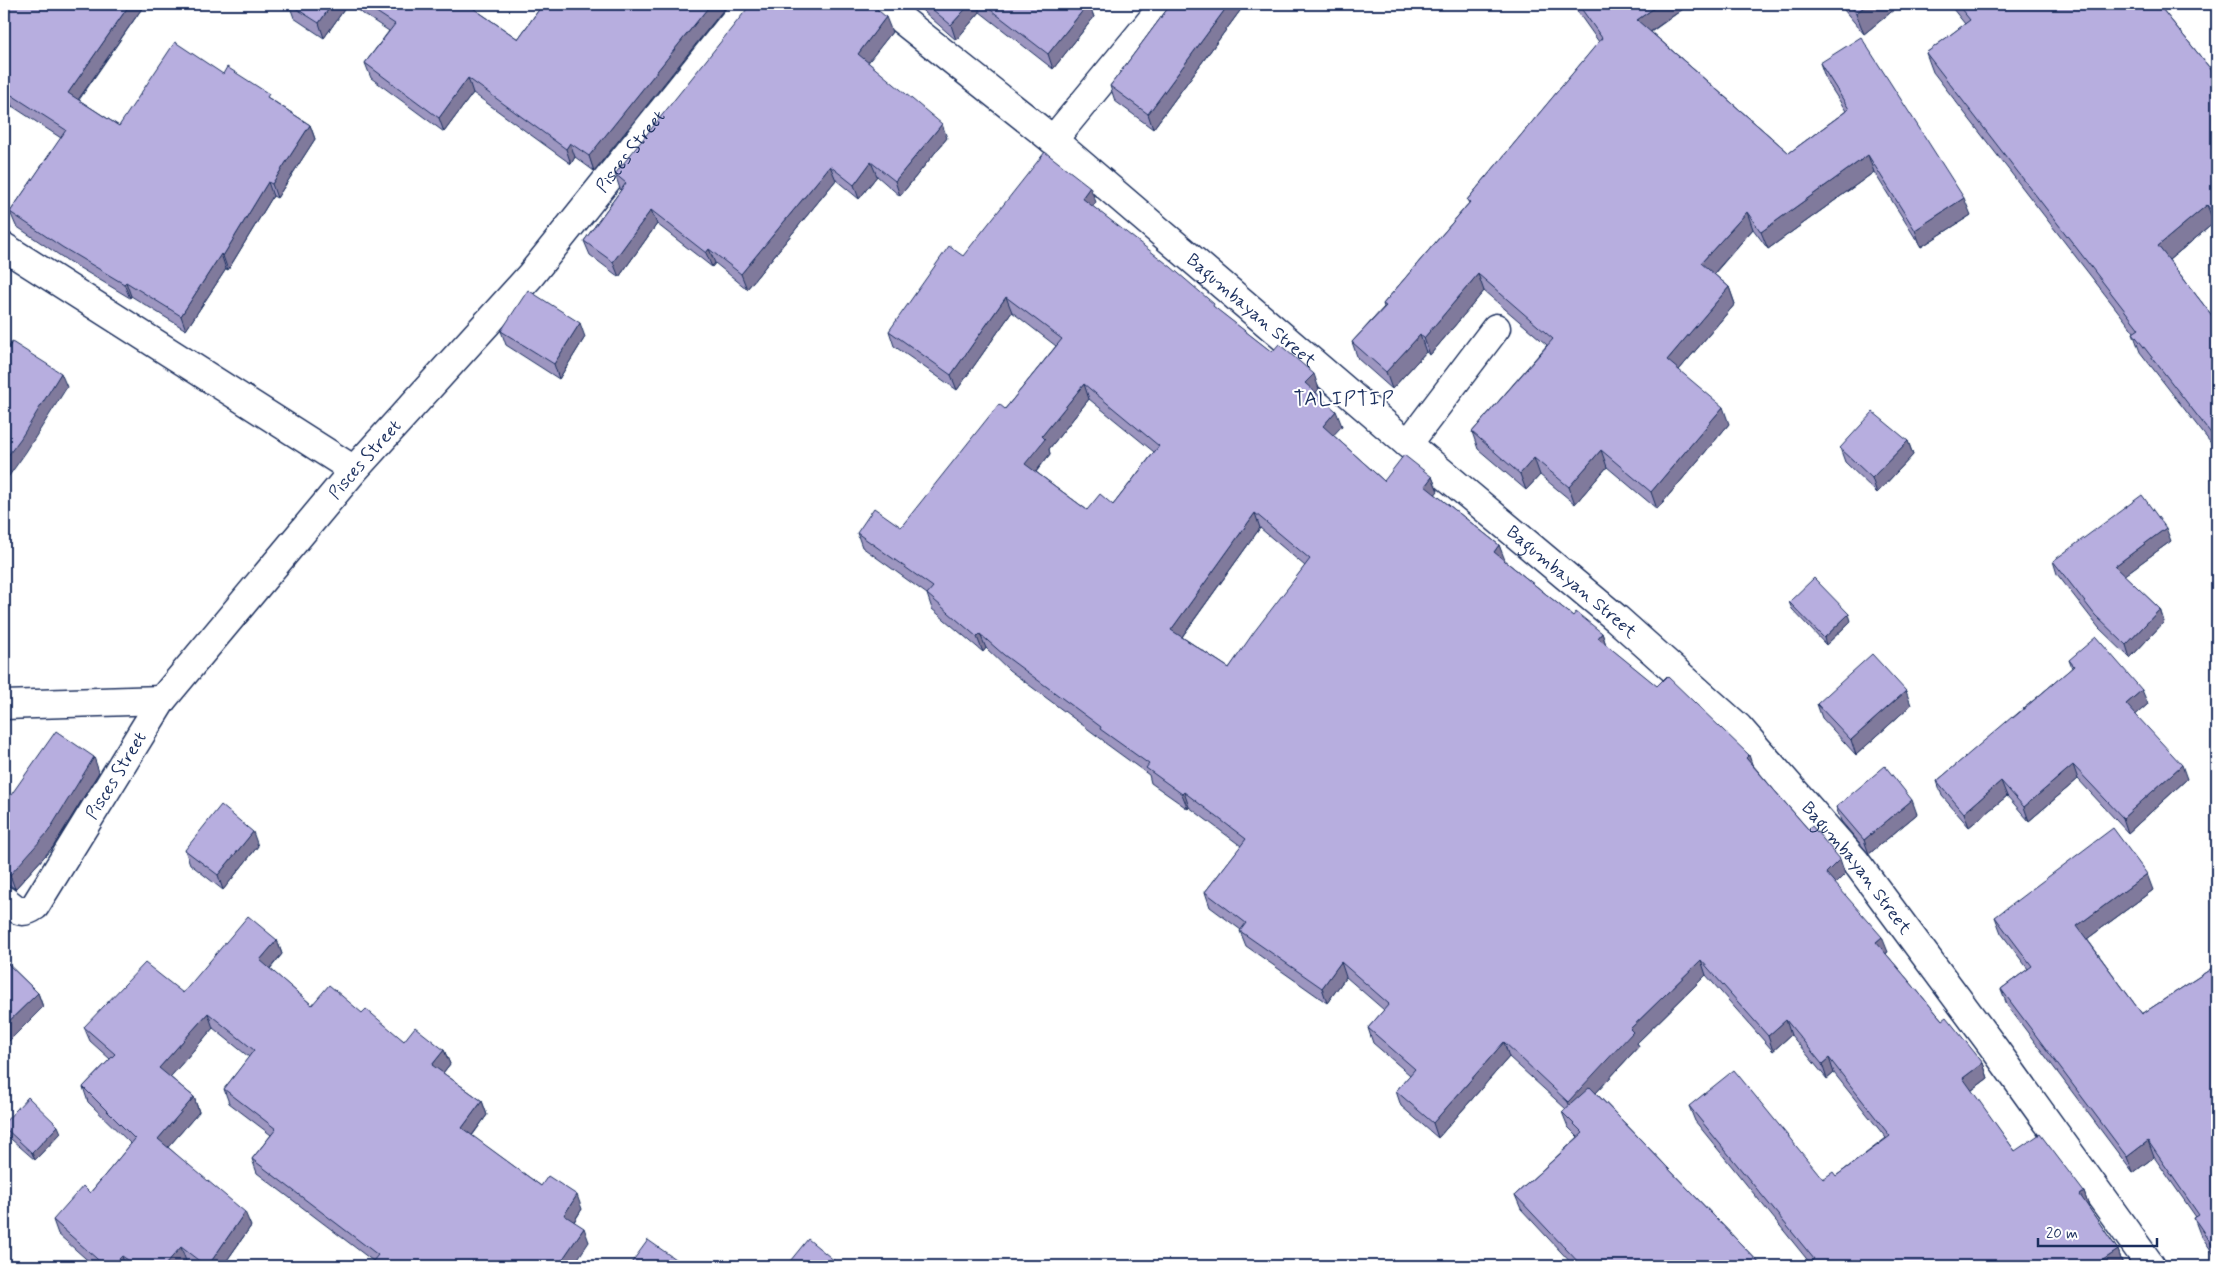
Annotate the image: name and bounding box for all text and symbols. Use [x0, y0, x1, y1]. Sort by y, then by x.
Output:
street label: Pisces Street [591, 106, 671, 198]
street label: Bagumbayan Street [1181, 248, 1321, 374]
district label: TALIPTIP [1294, 386, 1394, 413]
street label: Pisces Street [324, 415, 407, 505]
street label: Bagumbayan Street [1501, 520, 1642, 645]
street label: Pisces Street [80, 727, 153, 824]
street label: Bagumbayan Street [1796, 797, 1917, 940]
scale bar [2038, 1215, 2157, 1247]
text: 20 m [2046, 1224, 2078, 1244]

